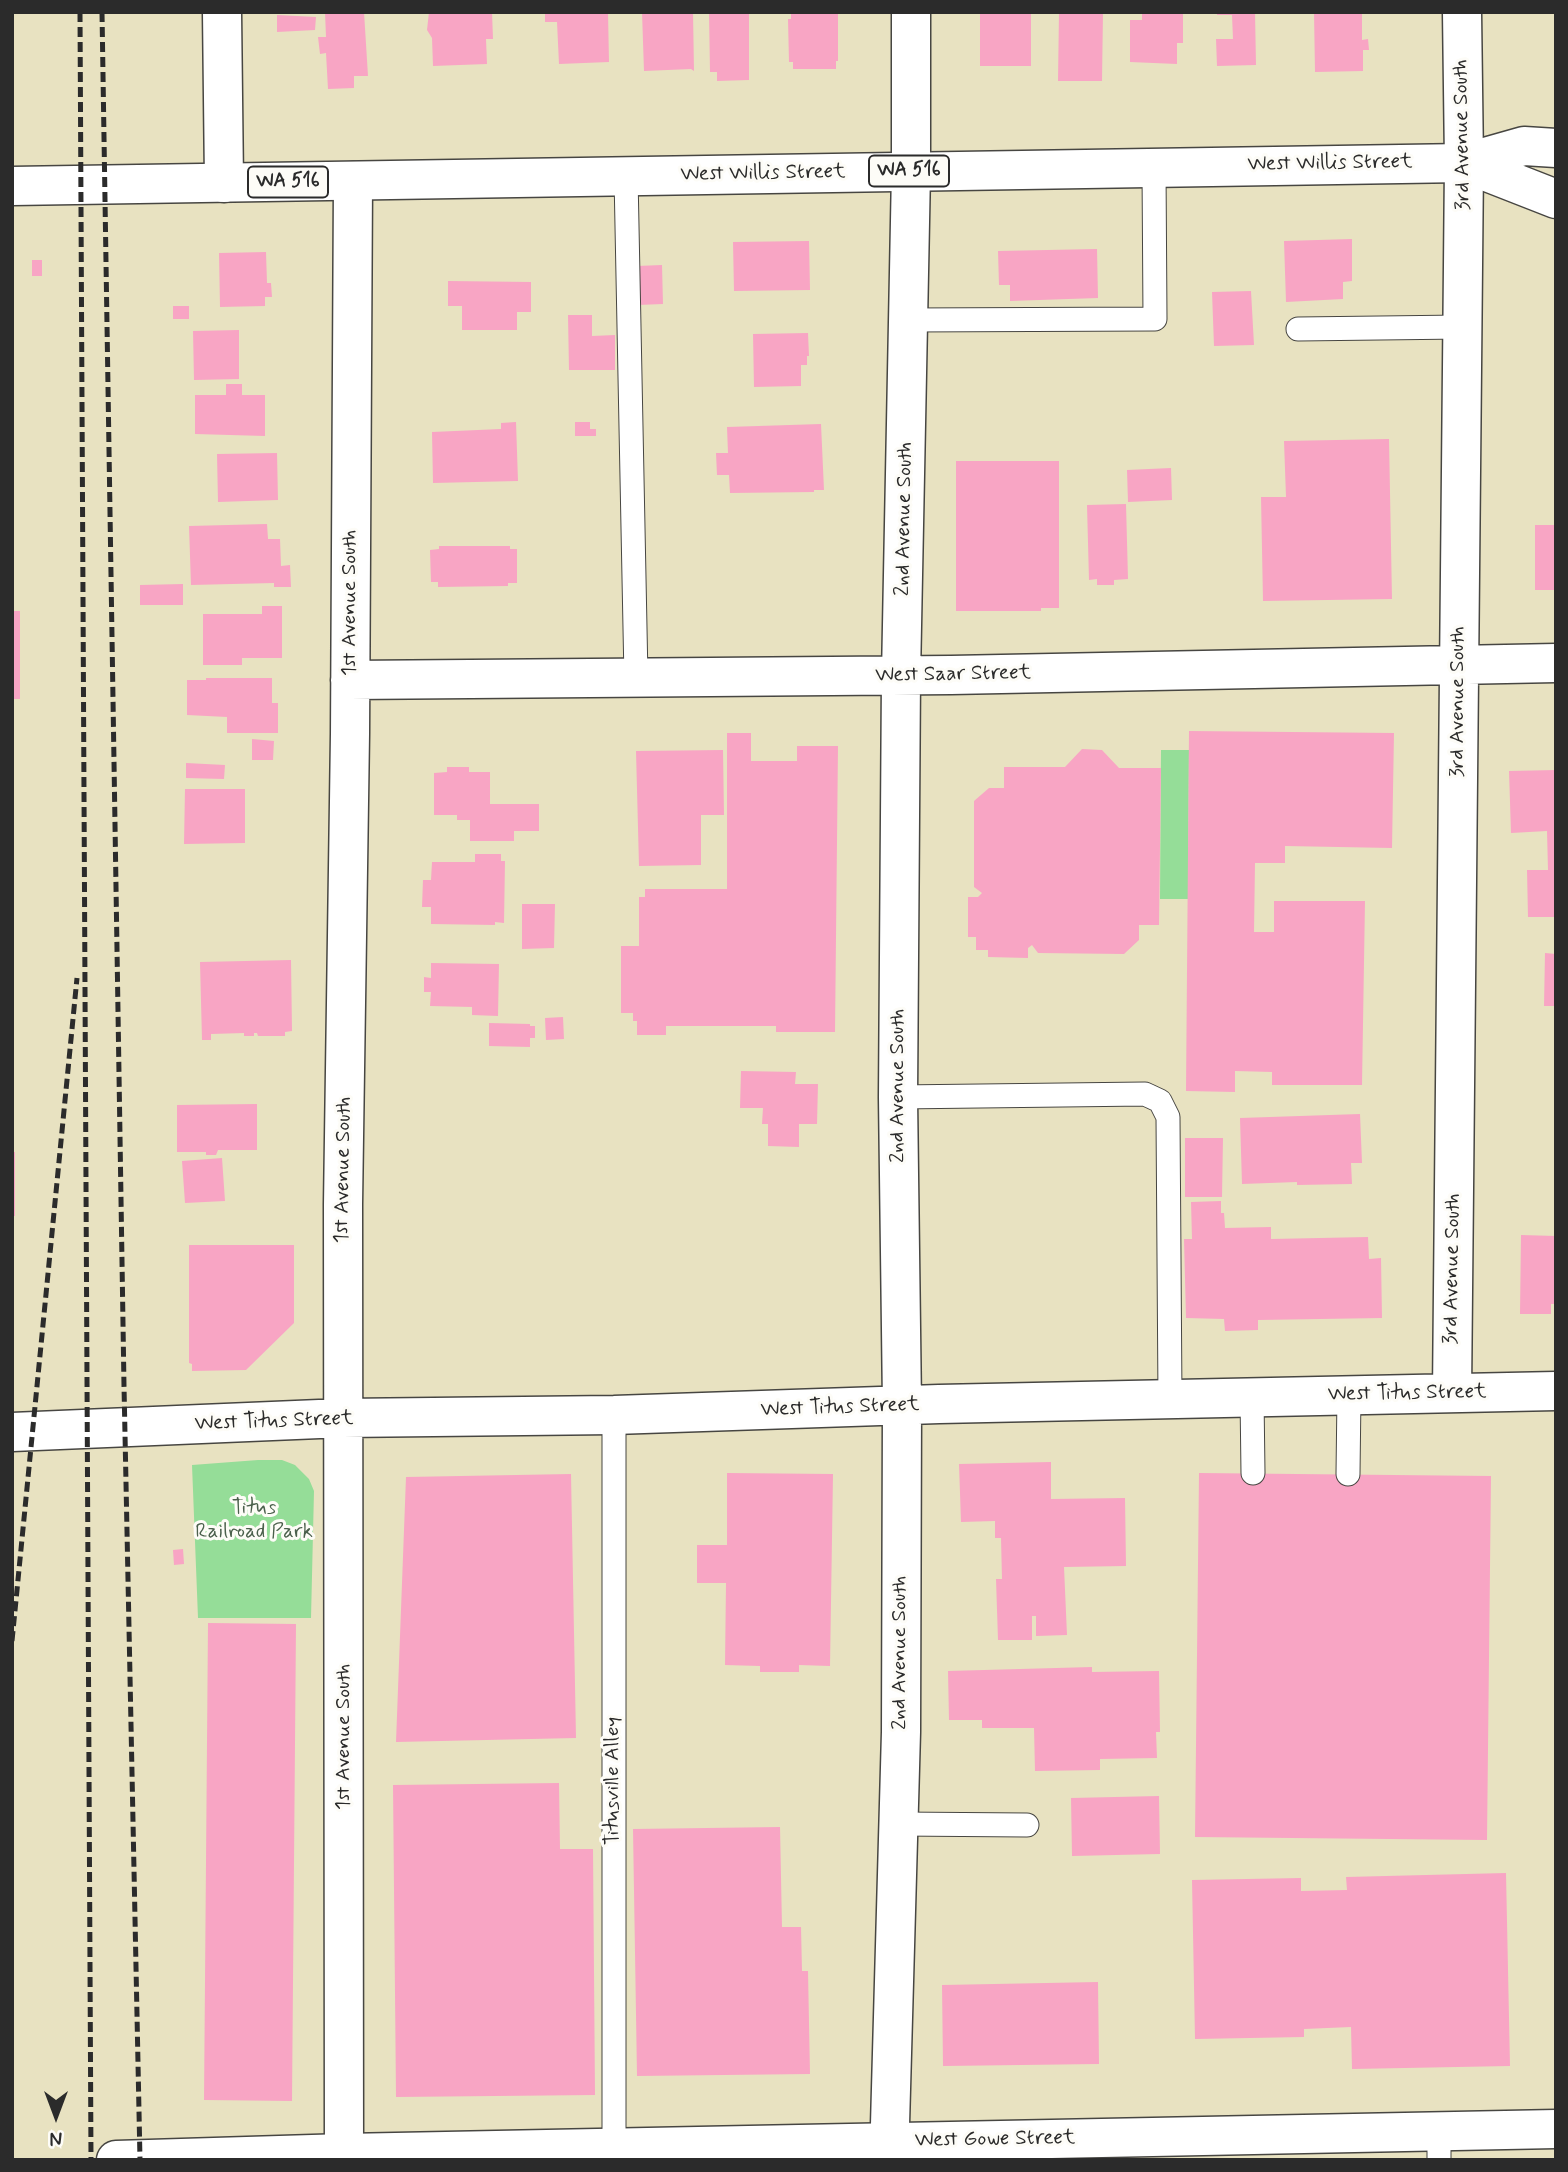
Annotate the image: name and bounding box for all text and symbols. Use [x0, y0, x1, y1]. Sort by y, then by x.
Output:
street label: 3rd Avenue South [1449, 59, 1477, 211]
street label: West Willis Street [1247, 150, 1413, 178]
road number: WA 516 [869, 155, 949, 186]
street label: West Willis Street [680, 160, 846, 188]
road number: WA 516 [248, 166, 328, 198]
street label: 2nd Avenue South [891, 442, 919, 596]
street label: 1st Avenue South [338, 530, 364, 676]
street label: 3rd Avenue South [1446, 626, 1472, 778]
street label: West Saar Street [875, 661, 1031, 689]
street label: 2nd Avenue South [886, 1009, 912, 1163]
street label: 1st Avenue South [330, 1096, 358, 1244]
street label: 3rd Avenue South [1439, 1193, 1467, 1345]
street label: West Titus Street [1327, 1380, 1487, 1408]
street label: West Titus Street [760, 1393, 920, 1423]
street label: West Titus Street [194, 1407, 354, 1437]
park label: Titus Railroad Park [195, 1496, 313, 1546]
street label: 2nd Avenue South [888, 1576, 914, 1730]
street label: 1st Avenue South [332, 1664, 358, 1810]
street label: Titusville Alley [601, 1717, 627, 1845]
north arrow [21, 2081, 91, 2151]
text: N [50, 2125, 62, 2150]
street label: West Gowe Street [915, 2126, 1075, 2154]

